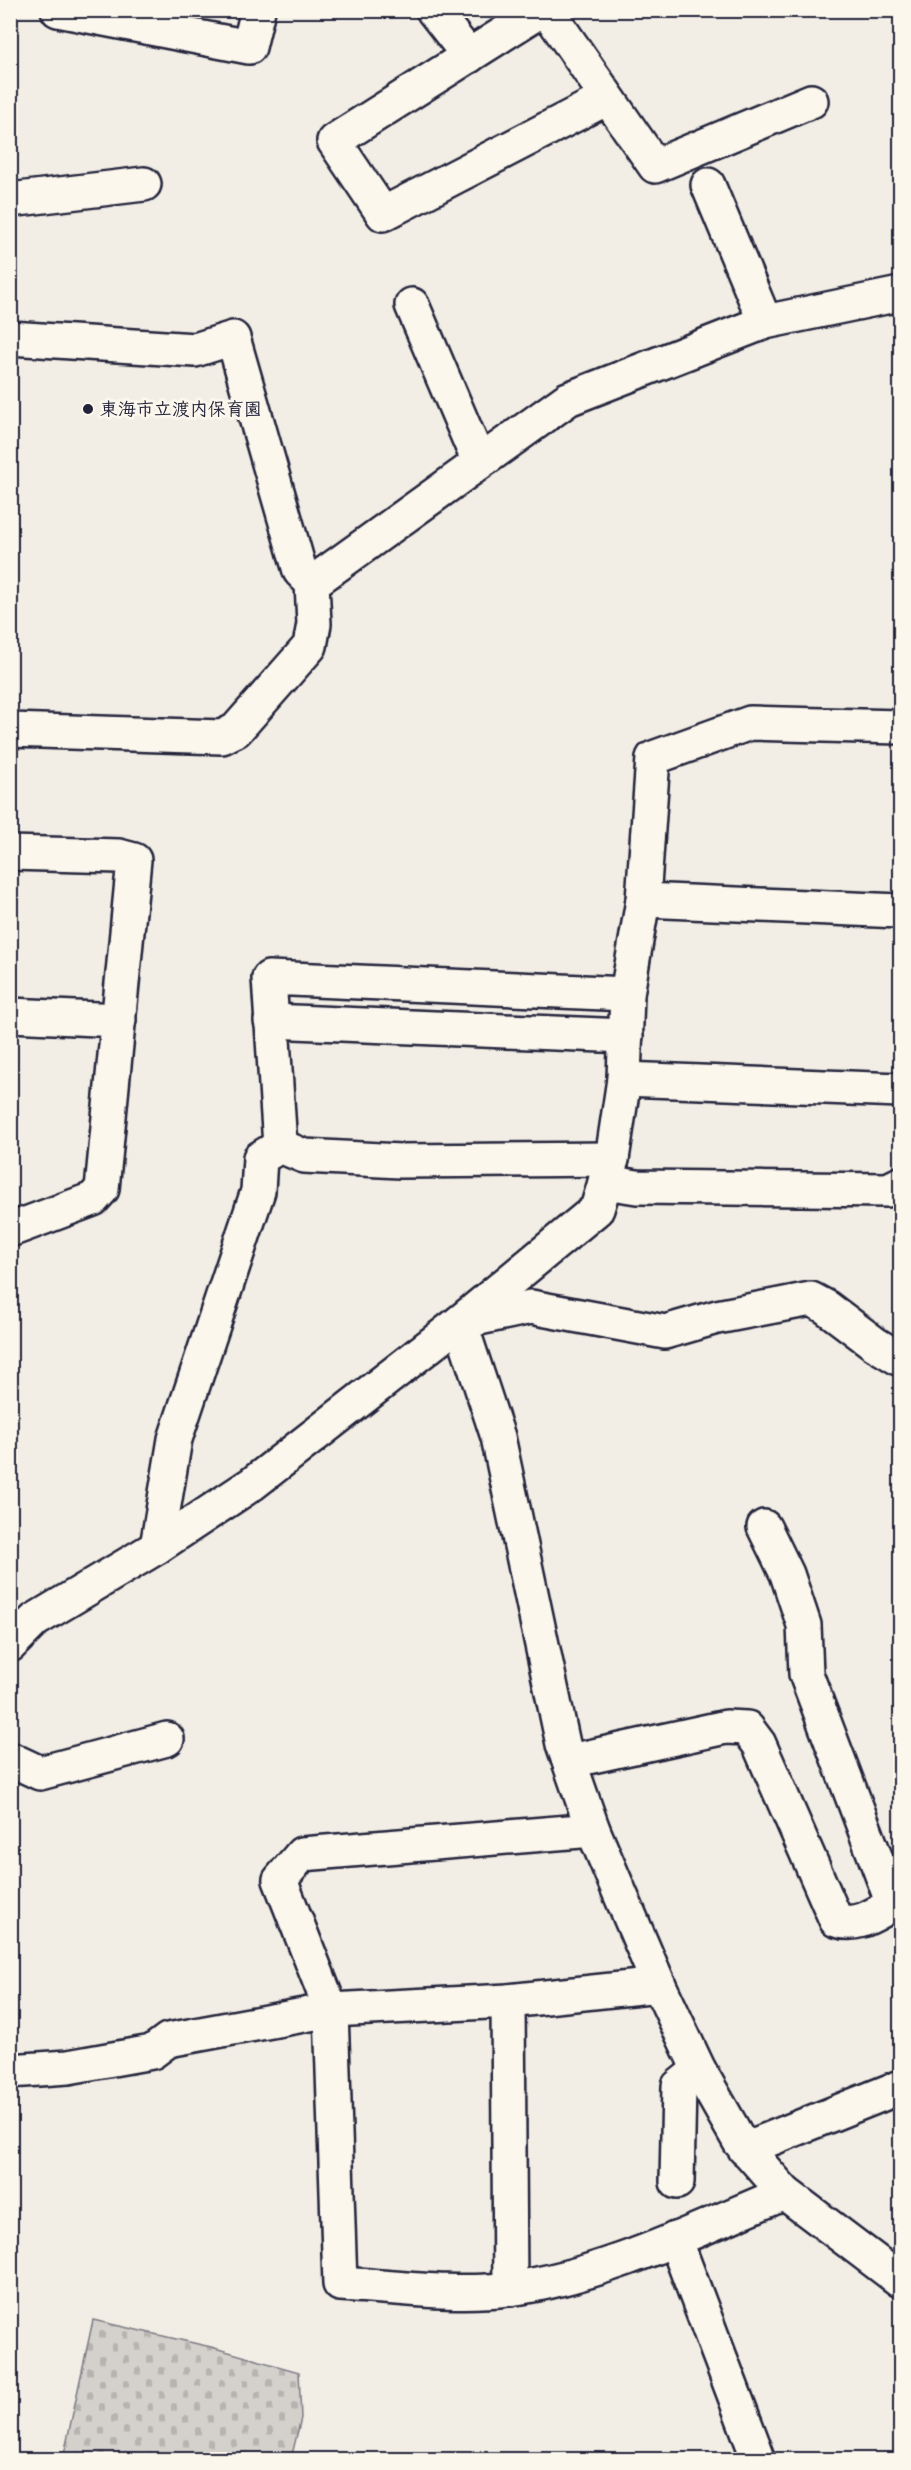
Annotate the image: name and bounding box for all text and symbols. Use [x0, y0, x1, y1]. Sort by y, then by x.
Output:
place label: 東海市立渡内保育園 [100, 396, 262, 425]
marker: 東海市立渡内保育園 [81, 402, 95, 416]

